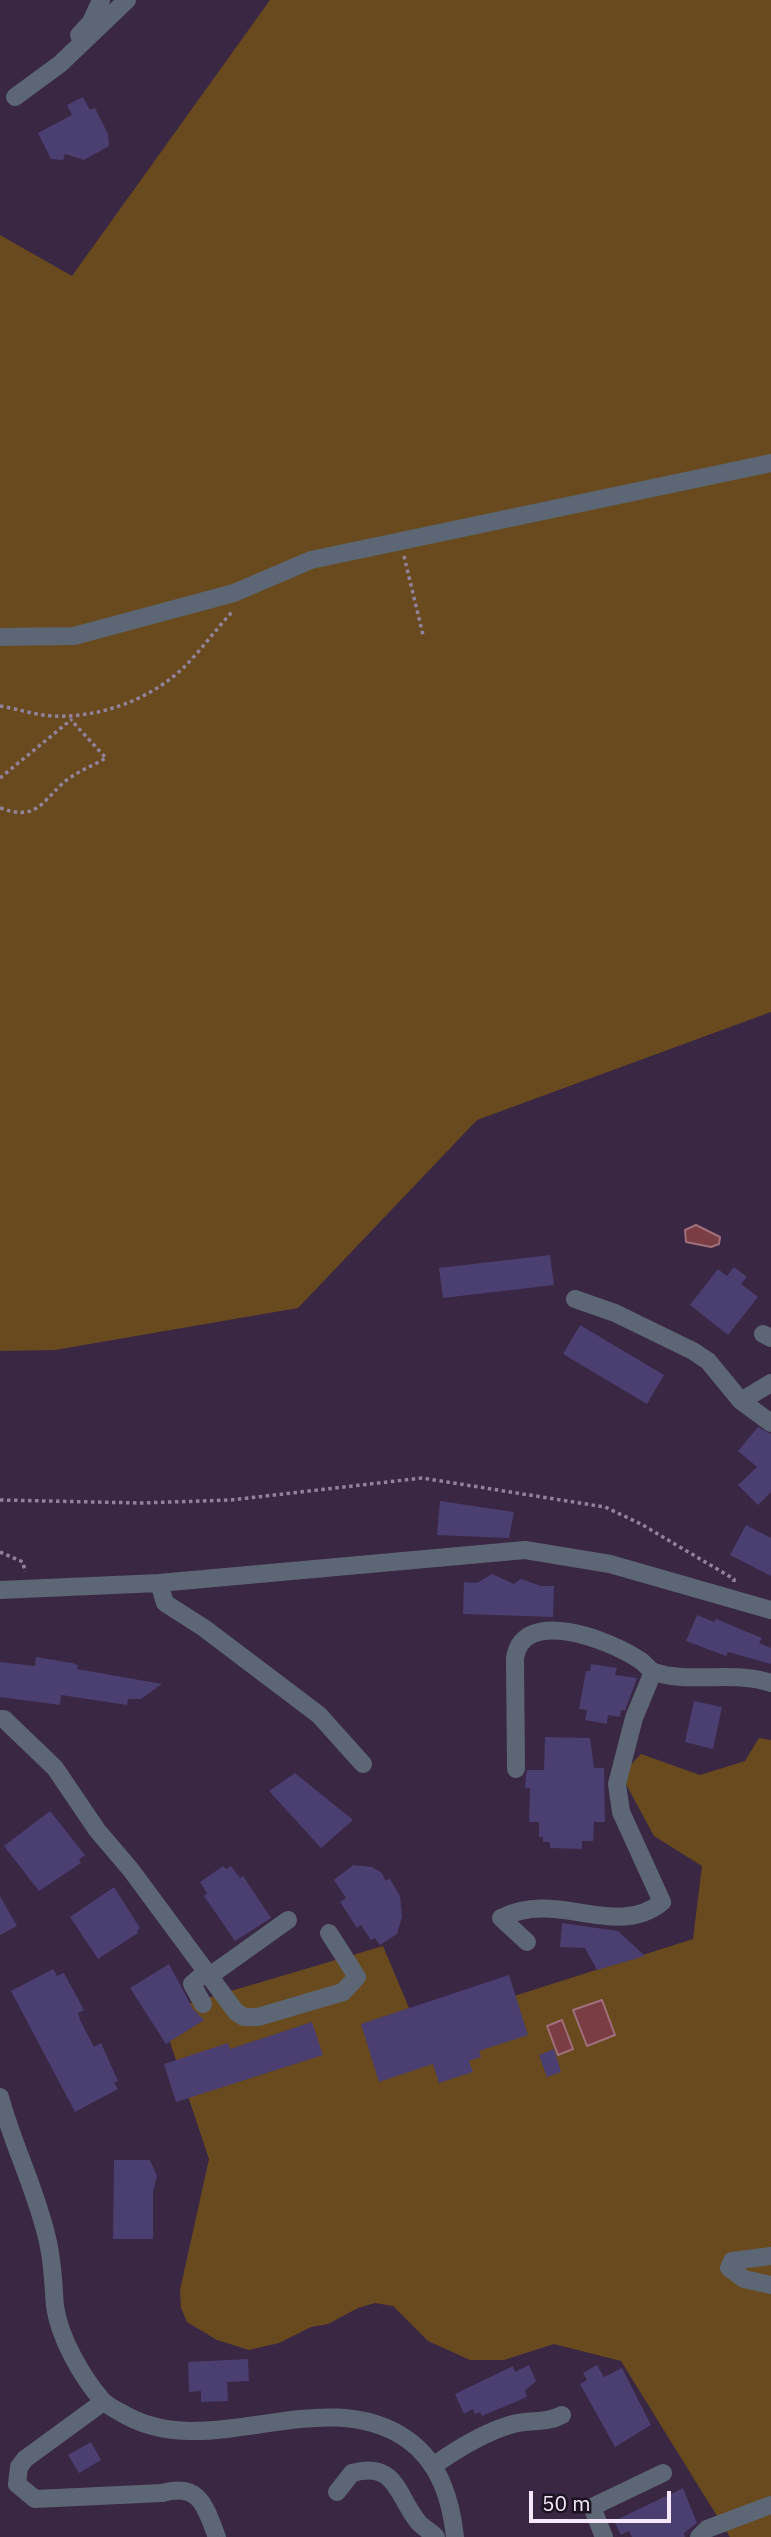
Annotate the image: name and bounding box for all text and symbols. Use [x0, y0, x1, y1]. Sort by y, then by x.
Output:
scale bar [533, 2478, 675, 2522]
text: 50 m [542, 2489, 591, 2517]

